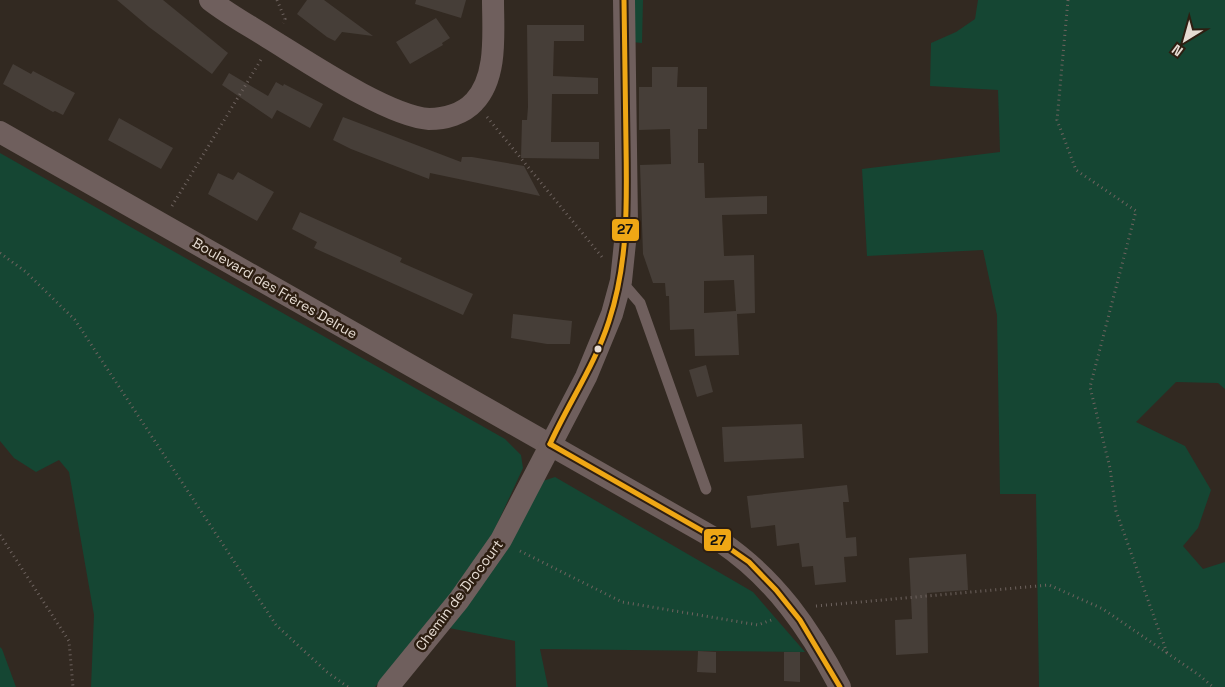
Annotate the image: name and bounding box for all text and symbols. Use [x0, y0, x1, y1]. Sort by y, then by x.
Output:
north arrow [1160, 15, 1210, 65]
text: N [1168, 40, 1186, 60]
line badge: 27 [611, 218, 640, 242]
text: 27 [617, 220, 633, 238]
street label: Boulevard des Frères Delrue [189, 233, 361, 343]
unlabelled marker [593, 344, 603, 354]
line badge: 27 [703, 528, 732, 552]
text: 27 [710, 531, 726, 549]
street label: Chemin de Drocourt [411, 536, 507, 654]

